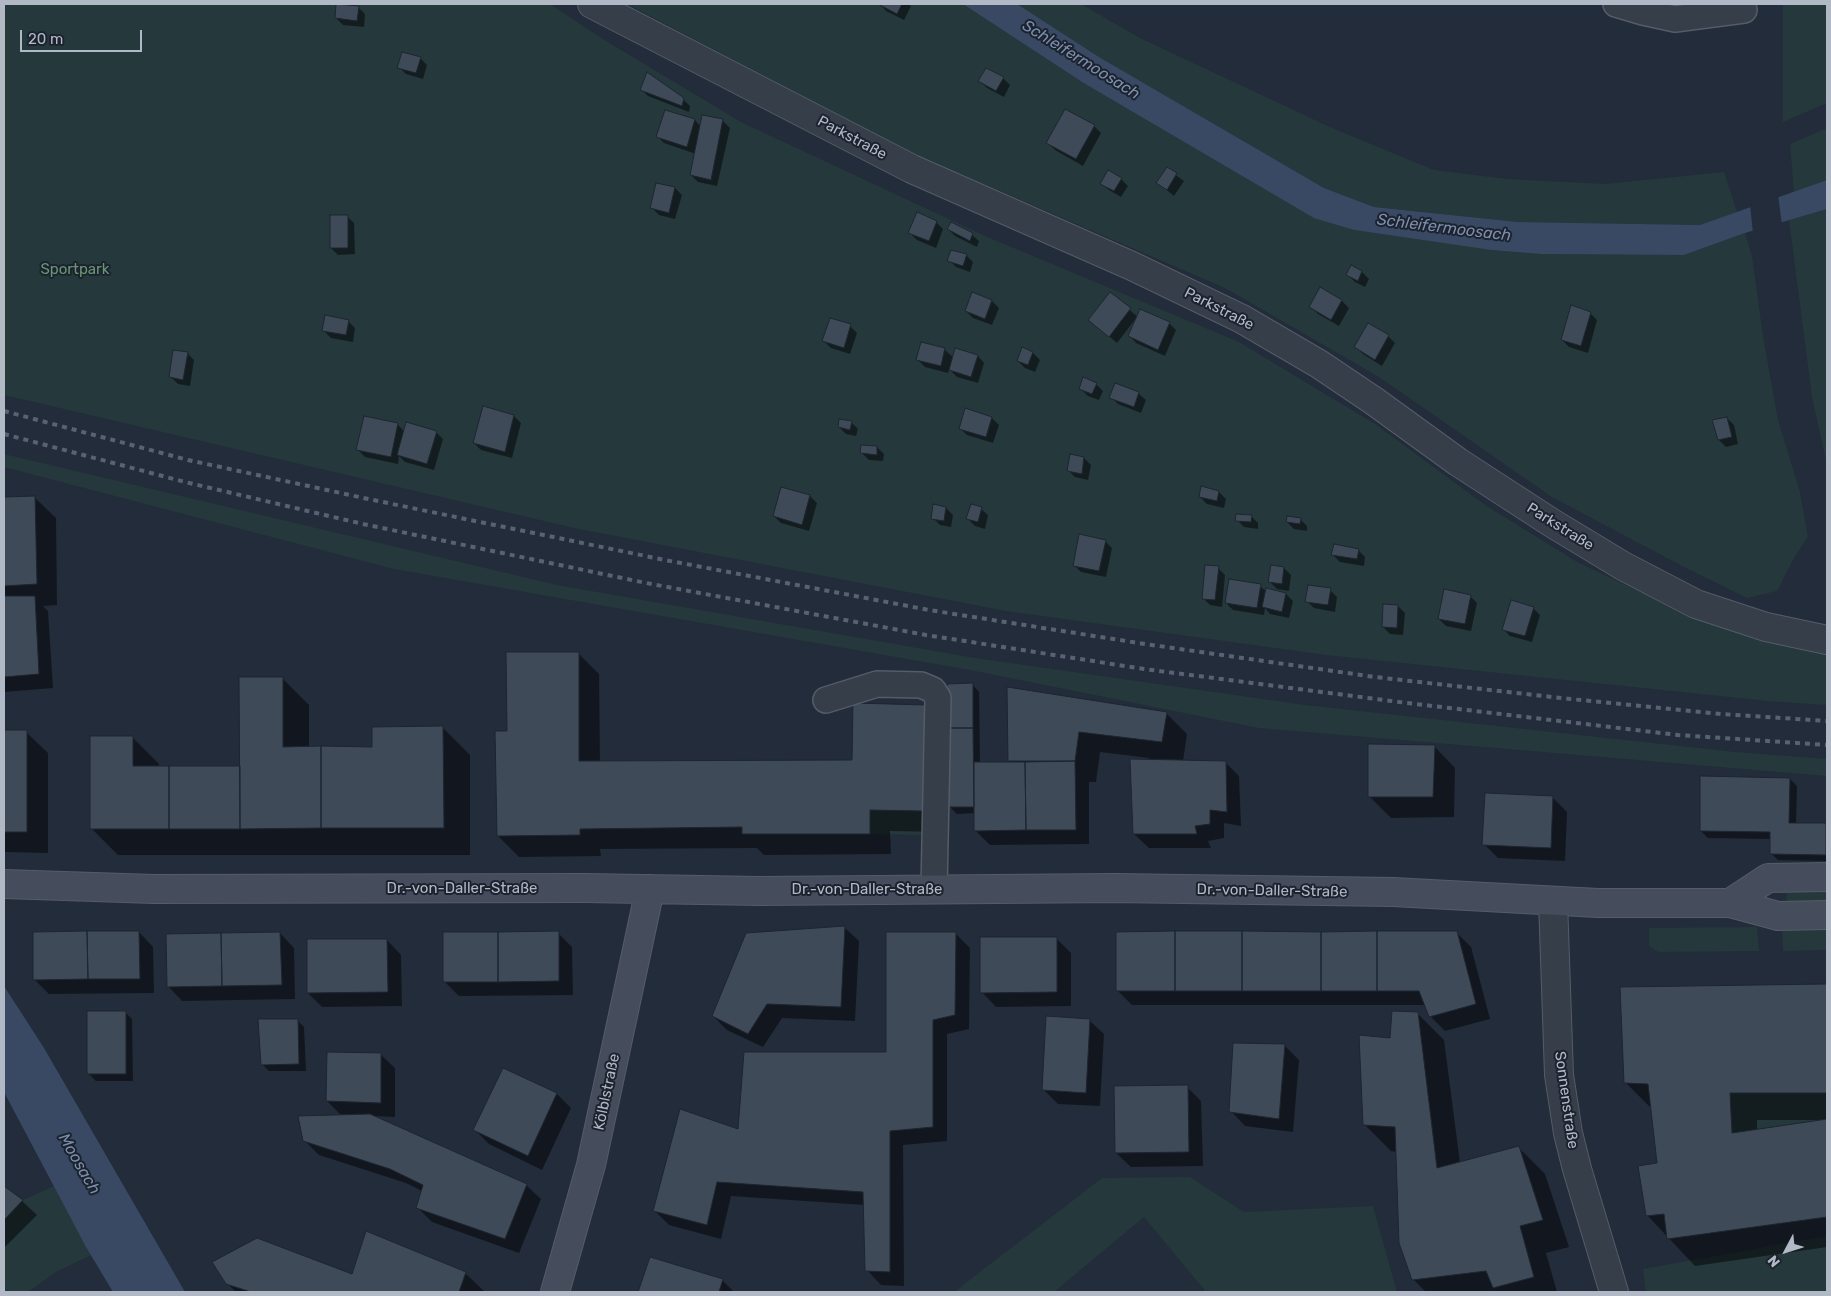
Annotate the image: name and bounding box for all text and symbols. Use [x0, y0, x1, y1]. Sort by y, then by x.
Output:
water label: Schleifermoosach [1019, 16, 1143, 104]
scale bar [22, 20, 145, 52]
text: 20 m [28, 30, 63, 48]
street label: Parkstraße [814, 112, 890, 164]
water label: Schleifermoosach [1376, 210, 1512, 246]
park label: Sportpark [40, 261, 110, 279]
street label: Parkstraße [1181, 284, 1257, 334]
street label: Parkstraße [1523, 499, 1597, 555]
street label: Dr.-von-Daller-Straße [387, 880, 537, 898]
street label: Dr.-von-Daller-Straße [792, 881, 942, 899]
street label: Dr.-von-Daller-Straße [1196, 881, 1348, 901]
street label: Sonnenstraße [1550, 1050, 1582, 1150]
street label: Kölblstraße [590, 1052, 624, 1132]
water label: Moosach [54, 1130, 104, 1198]
north arrow [1761, 1226, 1811, 1276]
text: N [1764, 1252, 1784, 1270]

